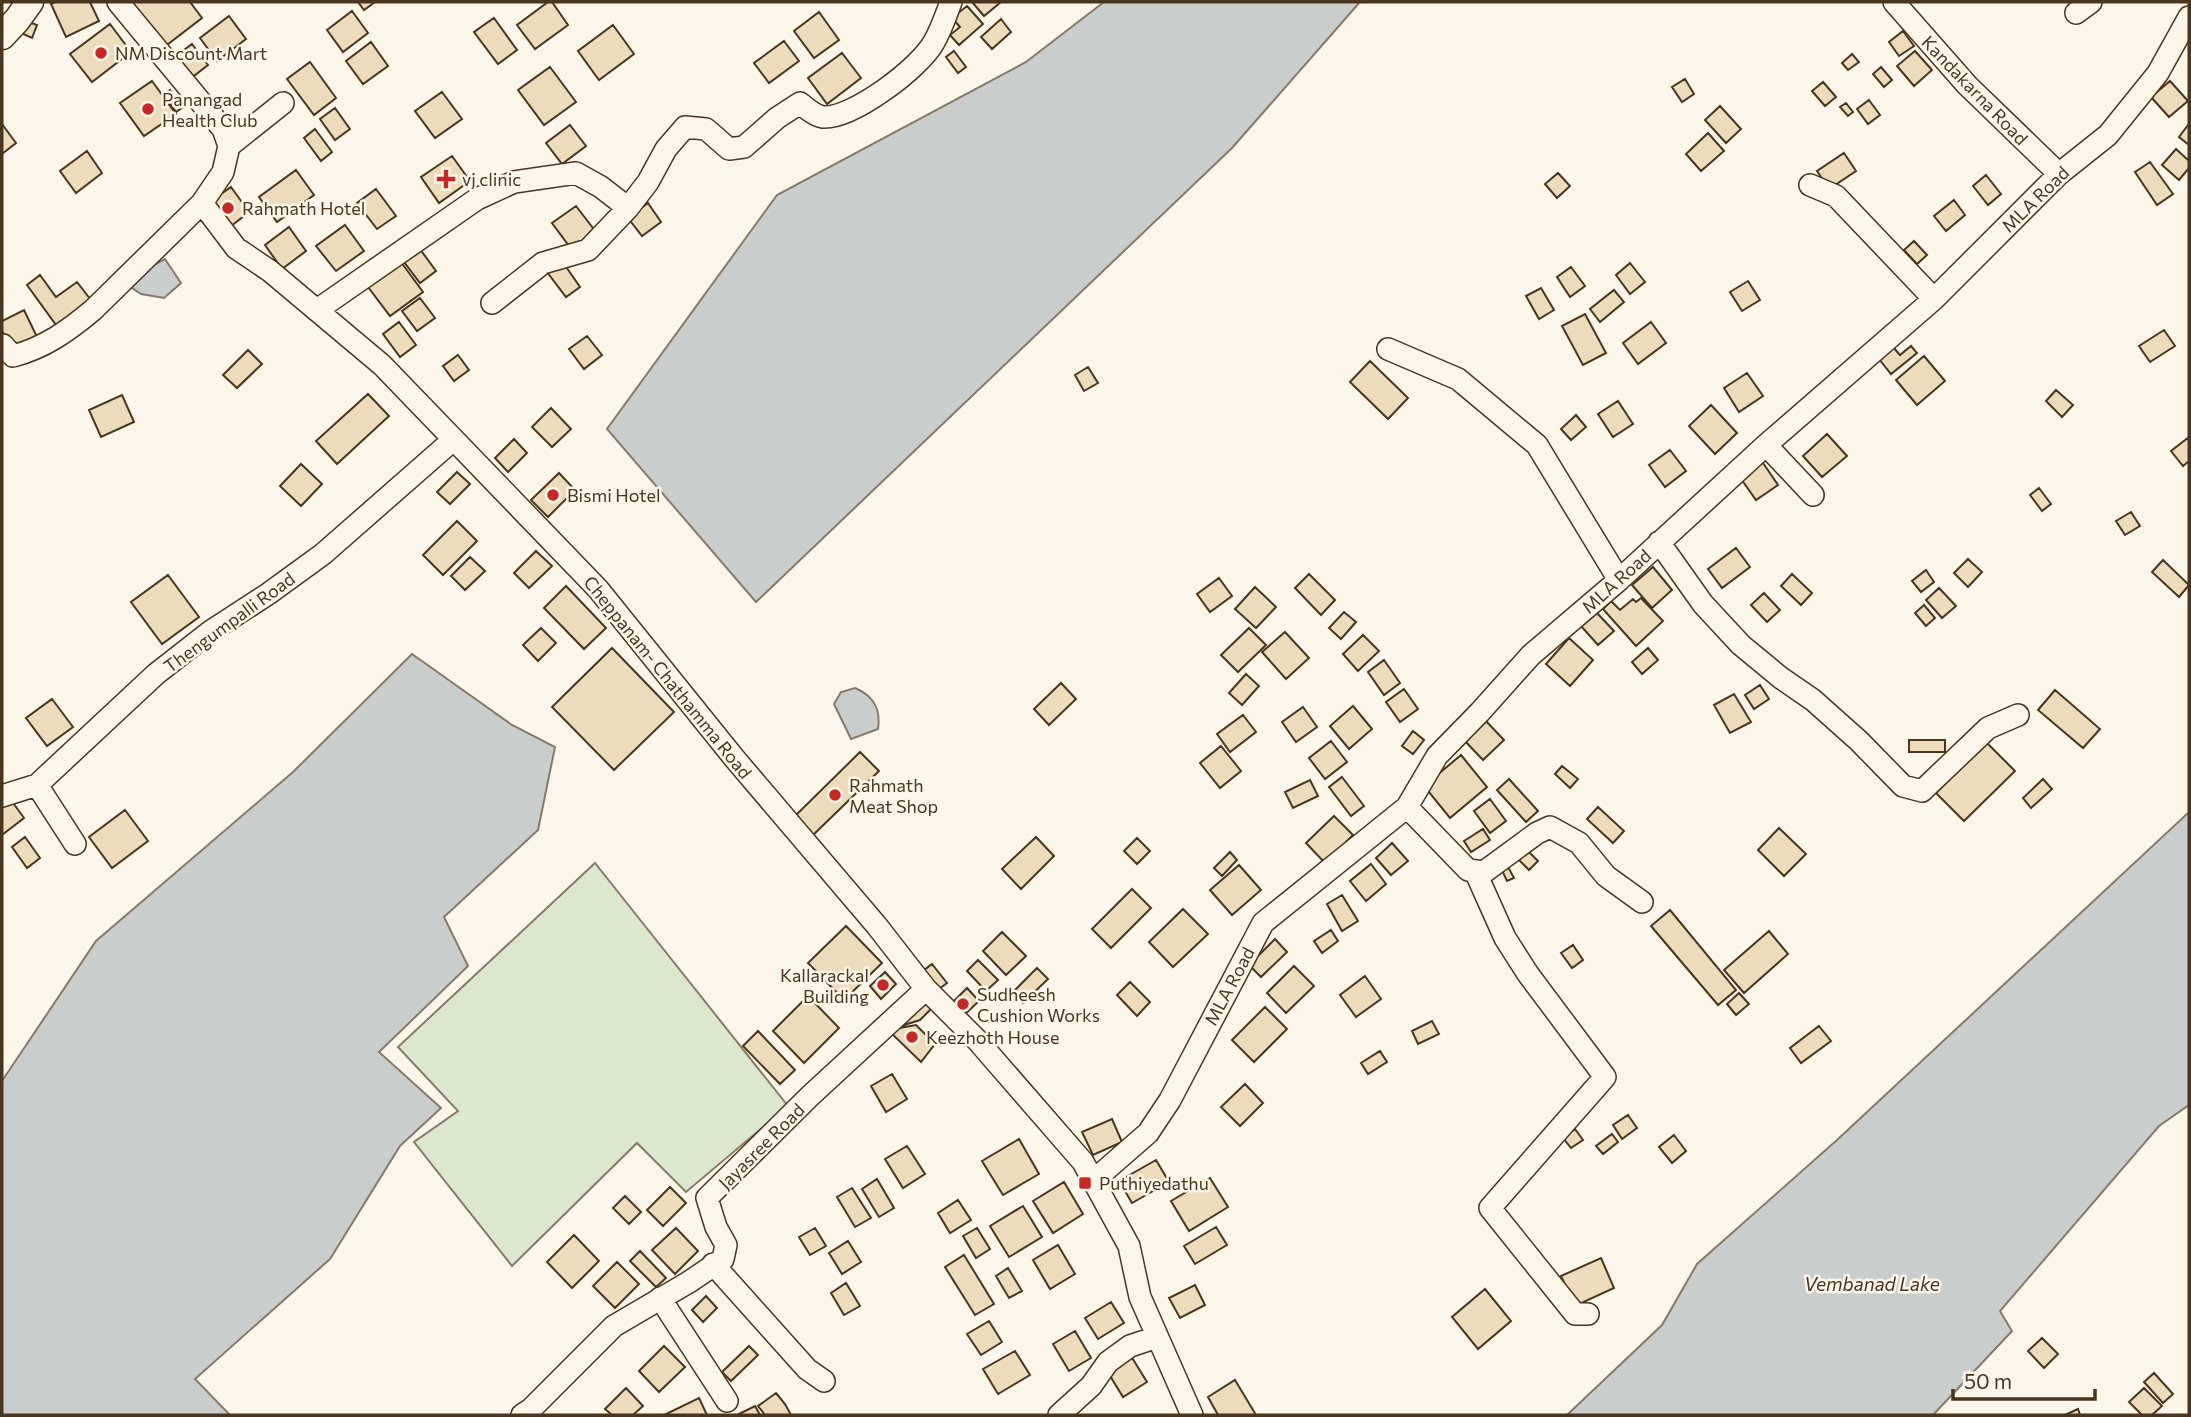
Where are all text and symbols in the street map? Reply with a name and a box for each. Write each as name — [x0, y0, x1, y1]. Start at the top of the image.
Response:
street label: Kandakarna Road — [1917, 31, 2033, 149]
place label: NM Discount Mart — [115, 42, 267, 64]
marker: NM Discount Mart — [93, 45, 109, 61]
place label: Panangad Health Club — [162, 88, 258, 131]
marker: Panangad Health Club — [140, 101, 156, 117]
street label: MLA Road — [1997, 161, 2073, 237]
place label: vj clinic — [462, 168, 521, 190]
marker: vj clinic — [436, 169, 456, 189]
place label: Rahmath Hotel — [242, 197, 365, 219]
marker: Rahmath Hotel — [220, 200, 236, 216]
place label: Bismi Hotel — [567, 484, 661, 506]
marker: Bismi Hotel — [545, 487, 561, 503]
street label: MLA Road — [1577, 544, 1655, 618]
street label: Thengumpalli Road — [159, 567, 299, 677]
street label: Cheppanam- Chathamma Road — [579, 571, 757, 783]
place label: Rahmath Meat Shop — [849, 774, 938, 817]
marker: Rahmath Meat Shop — [827, 787, 843, 803]
street label: MLA Road — [1199, 943, 1259, 1029]
place label: Kallarackal Building — [780, 964, 869, 1007]
marker: Kallarackal Building — [875, 977, 891, 993]
place label: Sudheesh Cushion Works — [977, 983, 1100, 1026]
marker: Sudheesh Cushion Works — [955, 996, 971, 1012]
place label: Keezhoth House — [926, 1026, 1059, 1048]
marker: Keezhoth House — [904, 1029, 920, 1045]
street label: Jayasree Road — [713, 1098, 809, 1194]
place label: Puthiyedathu — [1099, 1172, 1209, 1194]
marker: Puthiyedathu — [1077, 1175, 1093, 1191]
water label: Vembanad Lake — [1804, 1272, 1940, 1295]
scale bar — [1953, 1358, 2095, 1402]
text: 50 m — [1964, 1368, 2012, 1393]

